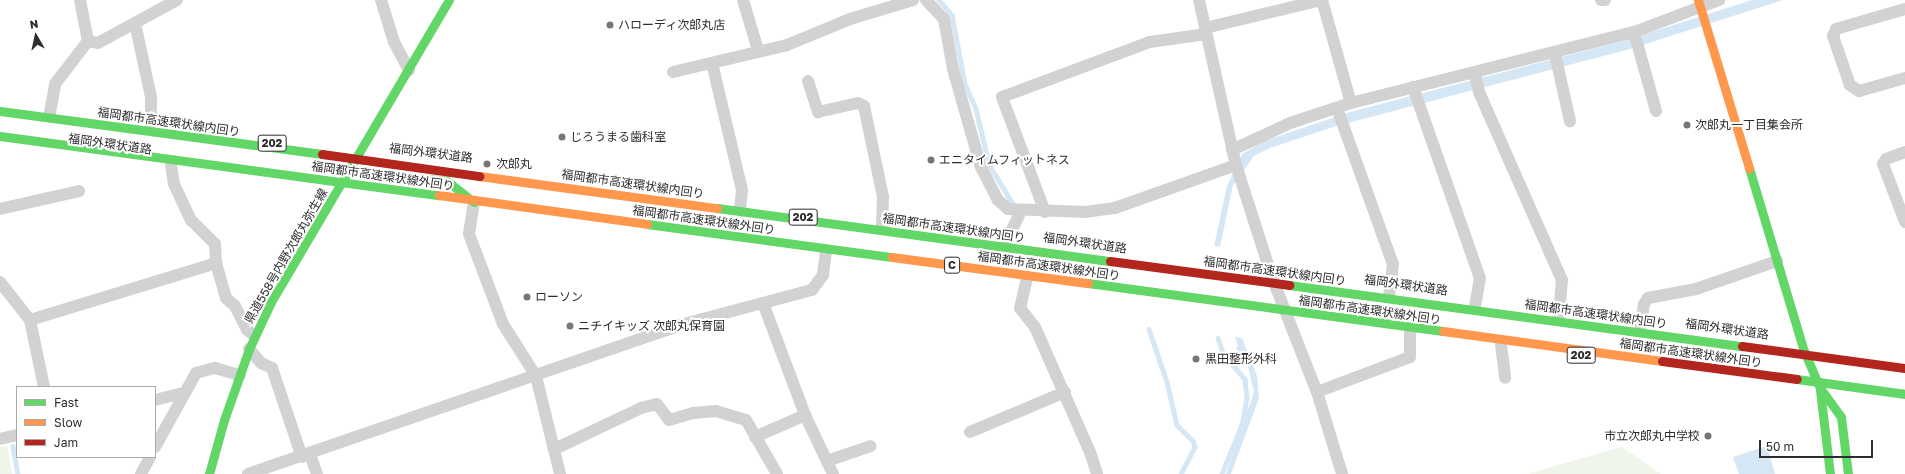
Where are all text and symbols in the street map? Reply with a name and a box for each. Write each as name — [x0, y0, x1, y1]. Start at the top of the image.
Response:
north arrow — [16, 16, 56, 56]
text: N — [29, 17, 39, 31]
place label: ハローディ次郎丸店 — [618, 18, 726, 32]
marker: ハローディ次郎丸店 — [605, 20, 615, 30]
street label: 福岡都市高速環状線内回り — [97, 105, 241, 139]
place label: 次郎丸一丁目集会所 — [1695, 118, 1803, 132]
marker: 次郎丸一丁目集会所 — [1682, 120, 1692, 130]
place label: じろうまる歯科室 — [570, 130, 666, 144]
street label: 福岡外環状道路 — [67, 131, 153, 157]
marker: じろうまる歯科室 — [557, 132, 567, 142]
road number: 202 — [257, 134, 287, 152]
street label: 福岡外環状道路 — [388, 141, 474, 165]
place label: エニタイムフィットネス — [939, 153, 1071, 167]
marker: エニタイムフィットネス — [926, 155, 936, 165]
place label: 次郎丸 — [496, 157, 532, 171]
marker: 次郎丸 — [481, 158, 493, 170]
street label: 福岡都市高速環状線外回り — [311, 159, 455, 193]
street label: 福岡都市高速環状線内回り — [561, 167, 705, 201]
street label: 県道558号内野次郎丸弥生線 — [241, 186, 331, 326]
street label: 福岡都市高速環状線外回り — [632, 203, 776, 237]
road number: 202 — [788, 208, 818, 226]
street label: 福岡都市高速環状線内回り — [882, 211, 1026, 245]
street label: 福岡外環状道路 — [1042, 230, 1128, 256]
street label: 福岡都市高速環状線外回り — [977, 249, 1121, 283]
street label: 福岡都市高速環状線内回り — [1203, 254, 1347, 288]
road number: C — [944, 256, 960, 274]
street label: 福岡外環状道路 — [1363, 272, 1449, 298]
place label: ローソン — [535, 290, 583, 304]
marker: ローソン — [522, 292, 532, 302]
street label: 福岡都市高速環状線外回り — [1298, 293, 1442, 327]
street label: 福岡都市高速環状線内回り — [1524, 297, 1668, 331]
street label: 福岡外環状道路 — [1684, 316, 1770, 342]
place label: ニチイキッズ 次郎丸保育園 — [578, 319, 725, 333]
marker: ニチイキッズ 次郎丸保育園 — [565, 321, 575, 331]
street label: 福岡都市高速環状線外回り — [1619, 336, 1763, 370]
road number: 202 — [1566, 346, 1596, 364]
place label: 黒田整形外科 — [1205, 352, 1277, 366]
marker: 黒田整形外科 — [1190, 353, 1202, 365]
legend — [16, 386, 156, 458]
text: Fast — [54, 395, 79, 410]
text: Slow — [54, 415, 82, 430]
place label: 市立次郎丸中学校 — [1604, 429, 1700, 443]
marker: 市立次郎丸中学校 — [1703, 431, 1713, 441]
scale bar — [1761, 432, 1875, 458]
text: Jam — [54, 435, 78, 450]
text: 50 m — [1766, 439, 1794, 454]

